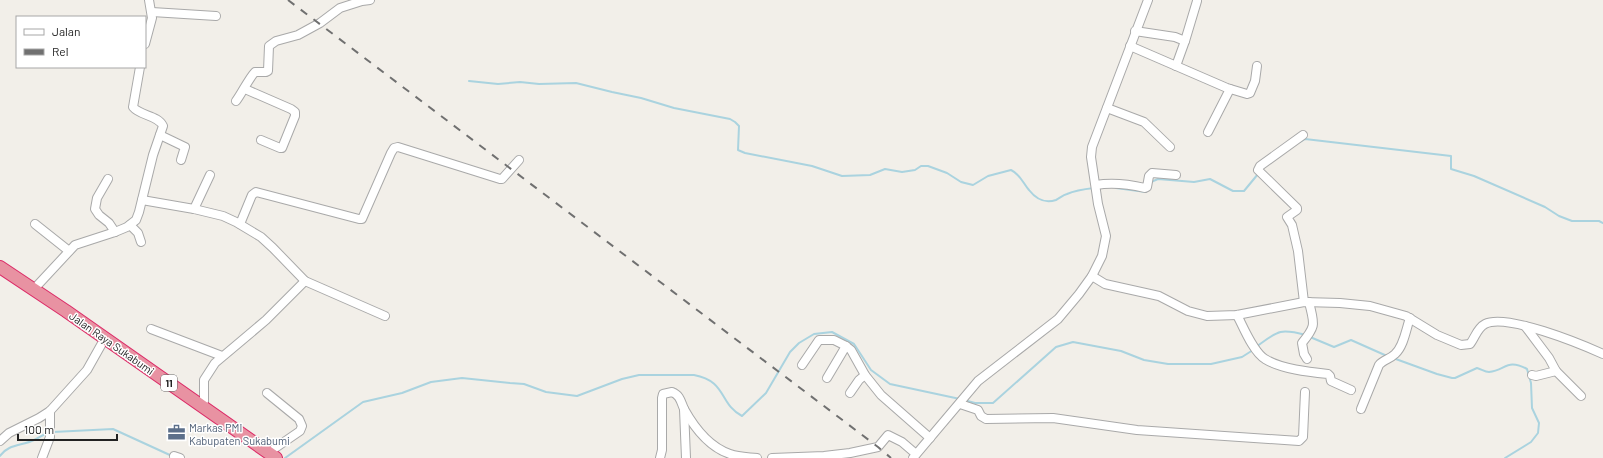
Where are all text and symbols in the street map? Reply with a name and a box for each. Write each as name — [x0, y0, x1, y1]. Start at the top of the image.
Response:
legend — [16, 16, 146, 68]
text: Jalan — [52, 24, 80, 38]
text: Rel — [52, 44, 68, 58]
street label: Jalan Raya Sukabumi — [67, 309, 157, 377]
road number: 11 — [161, 375, 177, 391]
scale bar — [18, 416, 117, 442]
place label: Markas PMI Kabupaten Sukabumi — [189, 421, 290, 447]
text: 100 m — [24, 422, 54, 436]
office icon: Markas PMI Kabupaten Sukabumi — [166, 423, 186, 443]

